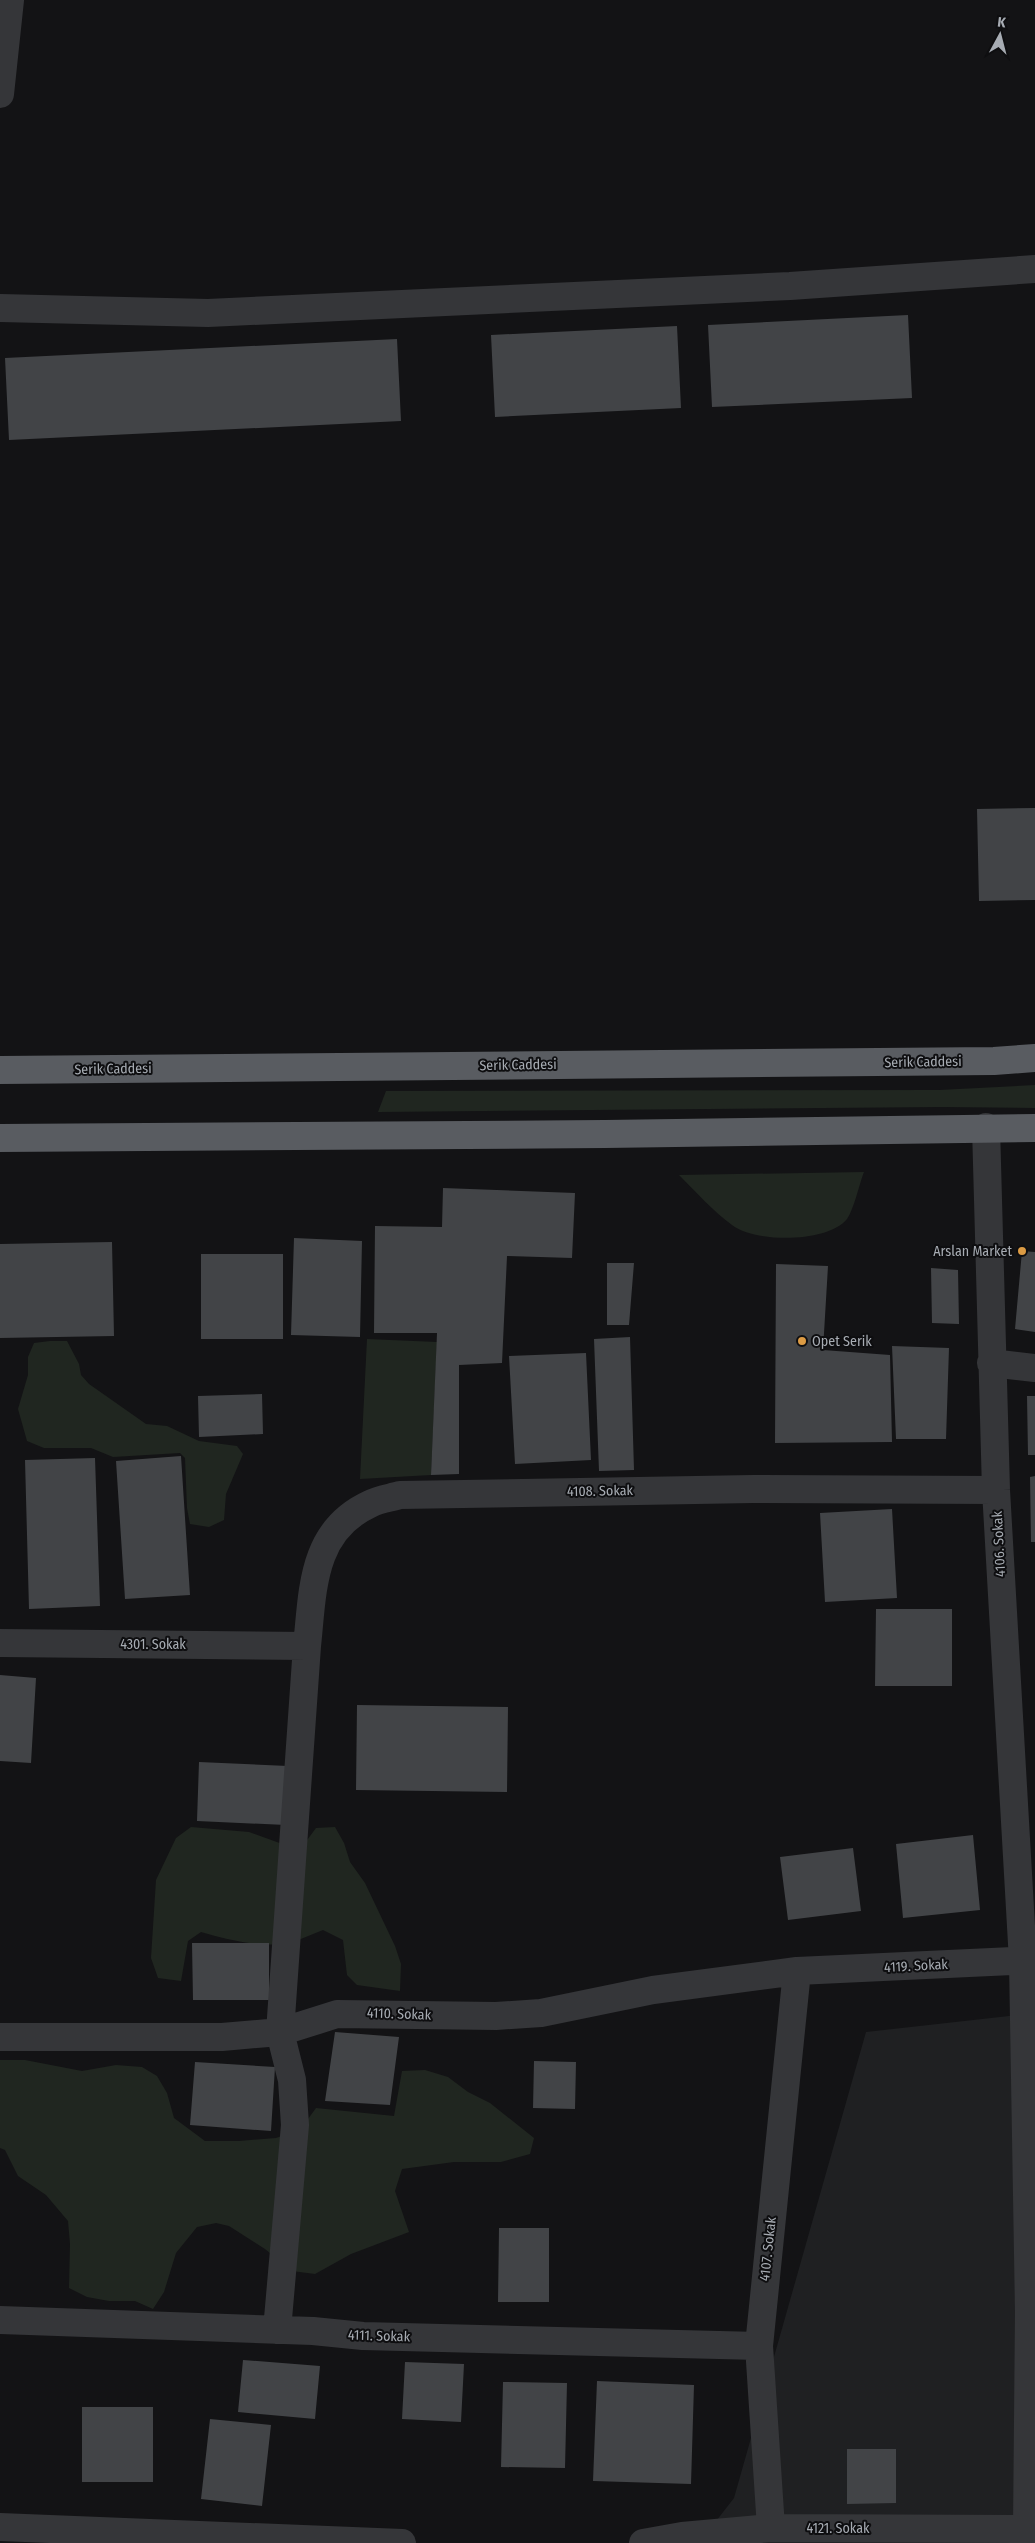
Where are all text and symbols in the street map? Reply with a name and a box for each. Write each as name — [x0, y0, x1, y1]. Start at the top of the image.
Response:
north arrow — [975, 10, 1025, 60]
text: K — [996, 14, 1007, 32]
street label: Serik Caddesi — [884, 1053, 962, 1071]
street label: Serik Caddesi — [479, 1056, 557, 1074]
street label: Serik Caddesi — [74, 1060, 152, 1078]
place label: Arslan Market — [933, 1243, 1012, 1260]
marker: Arslan Market — [1016, 1245, 1028, 1257]
place label: Opet Serik — [812, 1333, 872, 1350]
marker: Opet Serik — [796, 1335, 808, 1347]
street label: 4108. Sokak — [567, 1482, 634, 1500]
street label: 4106. Sokak — [989, 1510, 1009, 1577]
street label: 4301. Sokak — [120, 1636, 186, 1653]
street label: 4119. Sokak — [884, 1956, 949, 1976]
street label: 4110. Sokak — [367, 2004, 432, 2024]
street label: 4107. Sokak — [756, 2216, 780, 2282]
street label: 4111. Sokak — [348, 2326, 411, 2346]
street label: 4121. Sokak — [806, 2520, 870, 2537]

